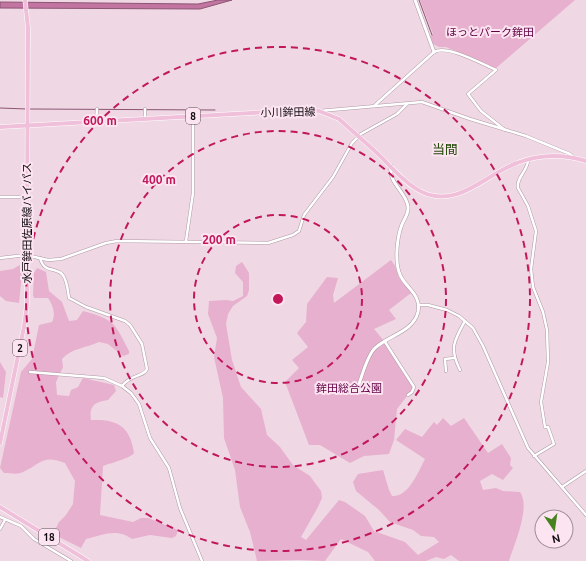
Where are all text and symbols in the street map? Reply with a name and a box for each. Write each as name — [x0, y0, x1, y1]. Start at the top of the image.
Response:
park label: ほっとパーク鉾田 — [446, 26, 534, 38]
street label: 小川鉾田線 — [260, 106, 316, 118]
road number: 8 — [186, 108, 200, 124]
text: 600 m — [83, 114, 117, 127]
district label: 当間 — [432, 142, 458, 156]
street label: 水戸鉾田佐原線バイパス — [21, 163, 33, 283]
text: 400 m — [142, 173, 176, 186]
text: 200 m — [202, 233, 236, 246]
centre of rings — [271, 292, 285, 306]
road number: 2 — [13, 340, 27, 356]
park label: 鉾田総合公園 — [316, 382, 382, 394]
north arrow — [534, 509, 574, 549]
road number: 18 — [39, 529, 59, 545]
text: N — [551, 532, 562, 546]

